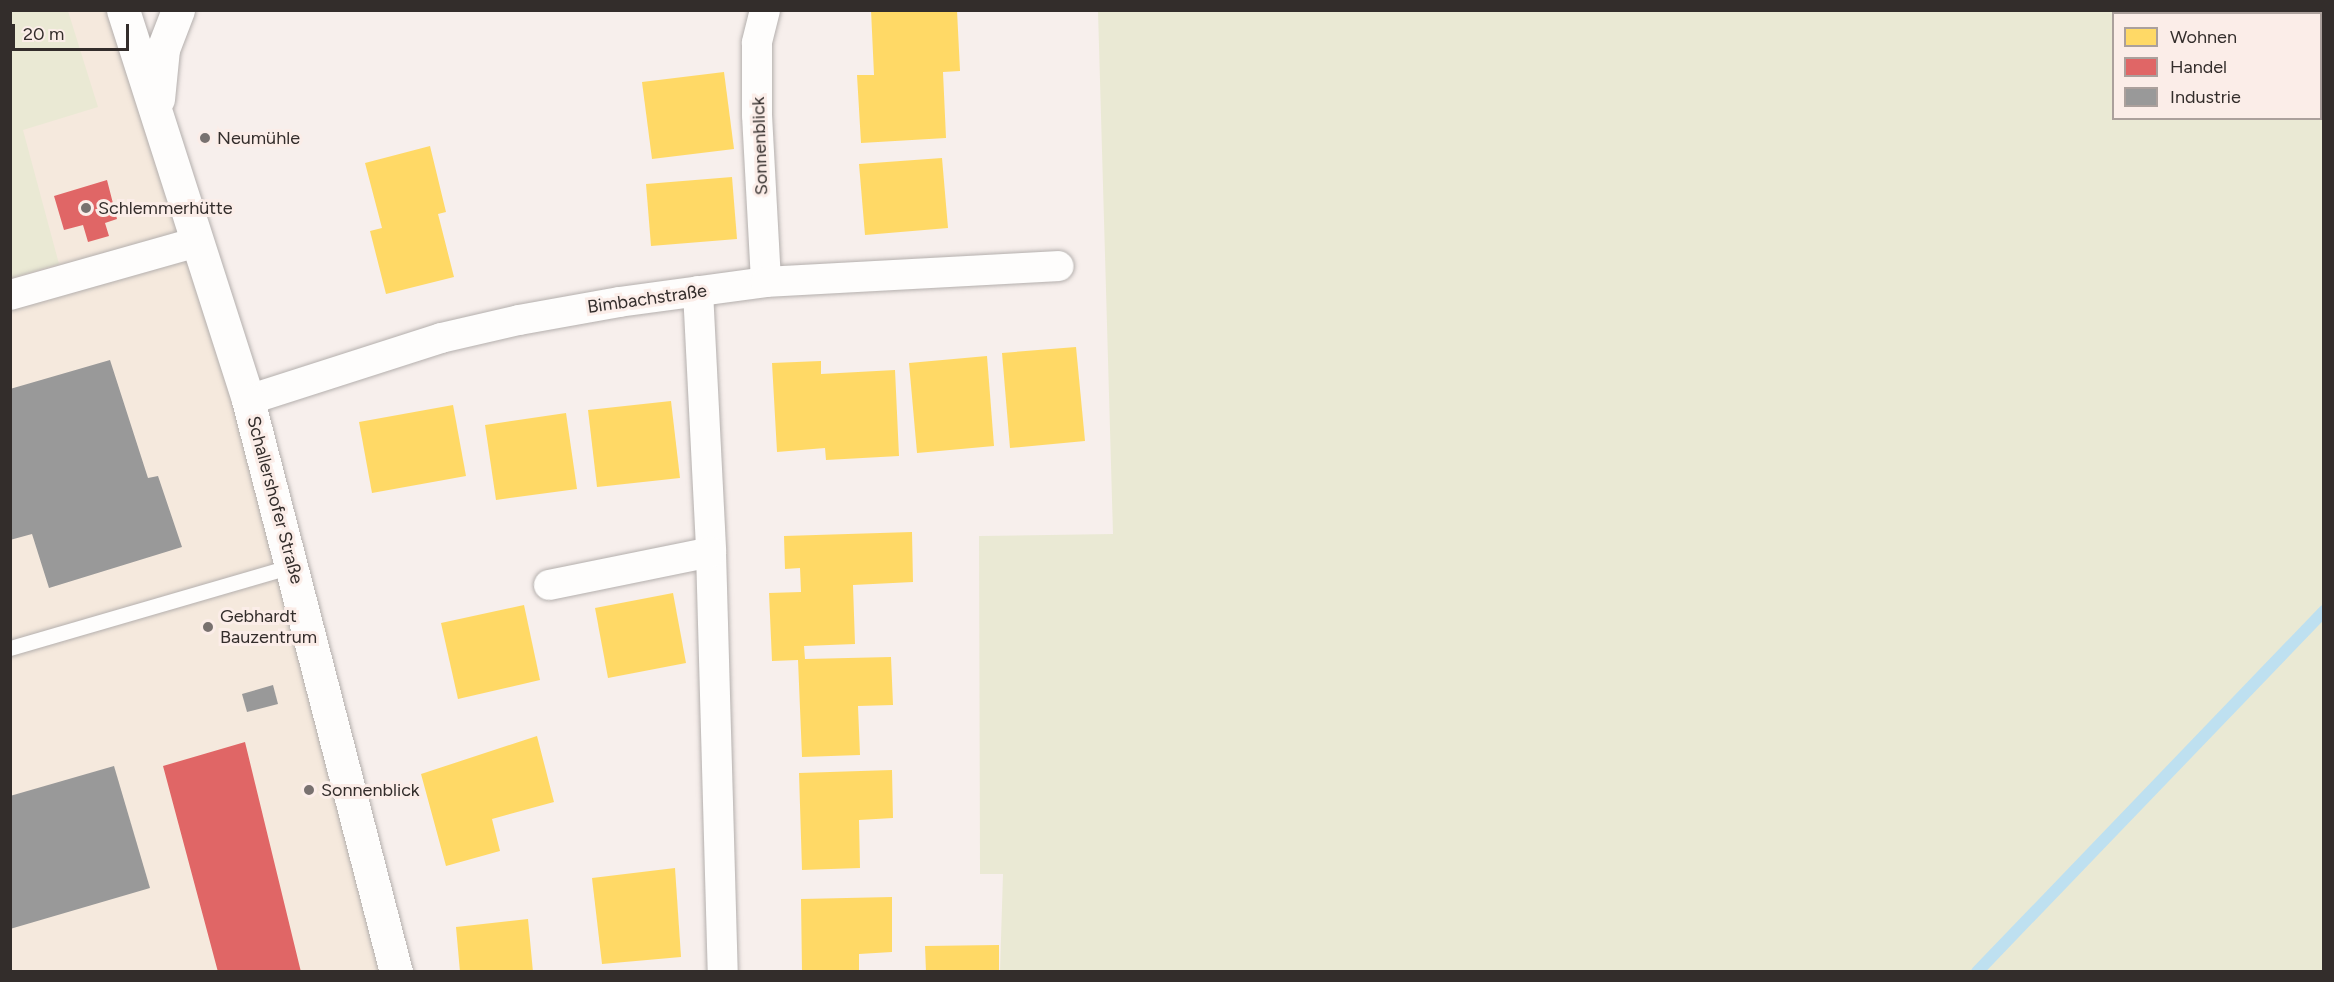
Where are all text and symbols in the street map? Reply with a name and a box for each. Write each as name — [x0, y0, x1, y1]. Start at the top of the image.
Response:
scale bar — [15, 12, 132, 50]
legend — [2112, 12, 2322, 120]
text: 20 m — [23, 23, 64, 45]
text: Wohnen — [2170, 26, 2237, 48]
text: Handel — [2170, 56, 2227, 78]
text: Industrie — [2170, 86, 2241, 108]
street label: Sonnenblick — [747, 96, 773, 196]
place label: Neumühle — [217, 127, 300, 149]
marker: Neumühle — [198, 131, 212, 145]
place label: Schlemmerhütte — [98, 197, 233, 219]
marker: Schlemmerhütte — [79, 201, 93, 215]
street label: Bimbachstraße — [586, 280, 708, 318]
street label: Schallershofer Straße — [242, 414, 308, 586]
place label: Gebhardt Bauzentrum — [220, 606, 317, 648]
marker: Gebhardt Bauzentrum — [201, 620, 215, 634]
place label: Sonnenblick — [321, 779, 420, 801]
marker: Sonnenblick — [302, 783, 316, 797]

